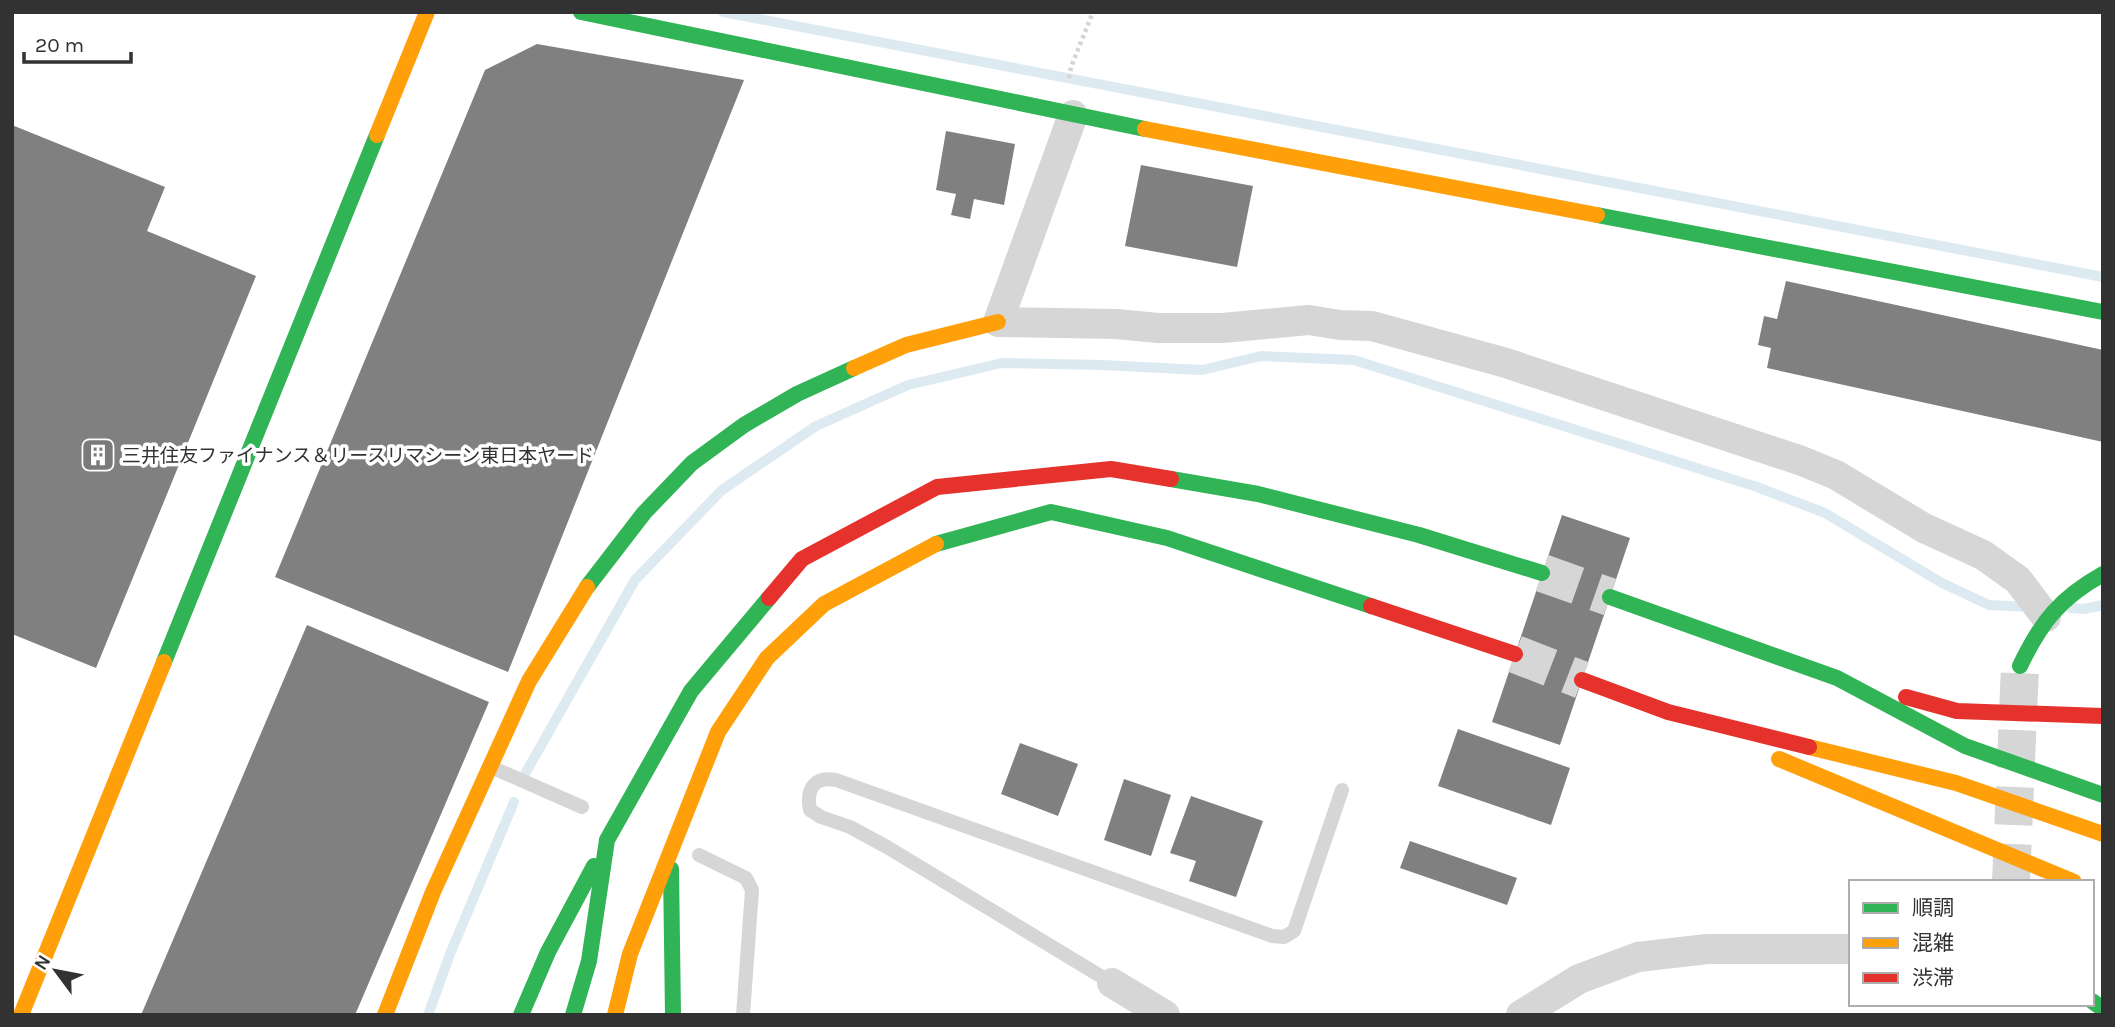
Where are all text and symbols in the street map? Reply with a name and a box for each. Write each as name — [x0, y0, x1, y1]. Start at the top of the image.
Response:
scale bar — [24, 21, 131, 65]
text: 20 m — [35, 33, 84, 57]
building icon: 三井住友ファイナンス＆リースリマシーン東日本ヤード — [79, 436, 117, 474]
place label: 三井住友ファイナンス＆リースリマシーン東日本ヤード — [122, 445, 594, 467]
legend — [1849, 880, 2094, 1006]
text: 順調 — [1912, 896, 1954, 920]
text: 混雑 — [1912, 931, 1954, 955]
north arrow — [21, 936, 91, 1006]
text: N — [29, 951, 55, 974]
text: 渋滞 — [1912, 966, 1954, 990]

